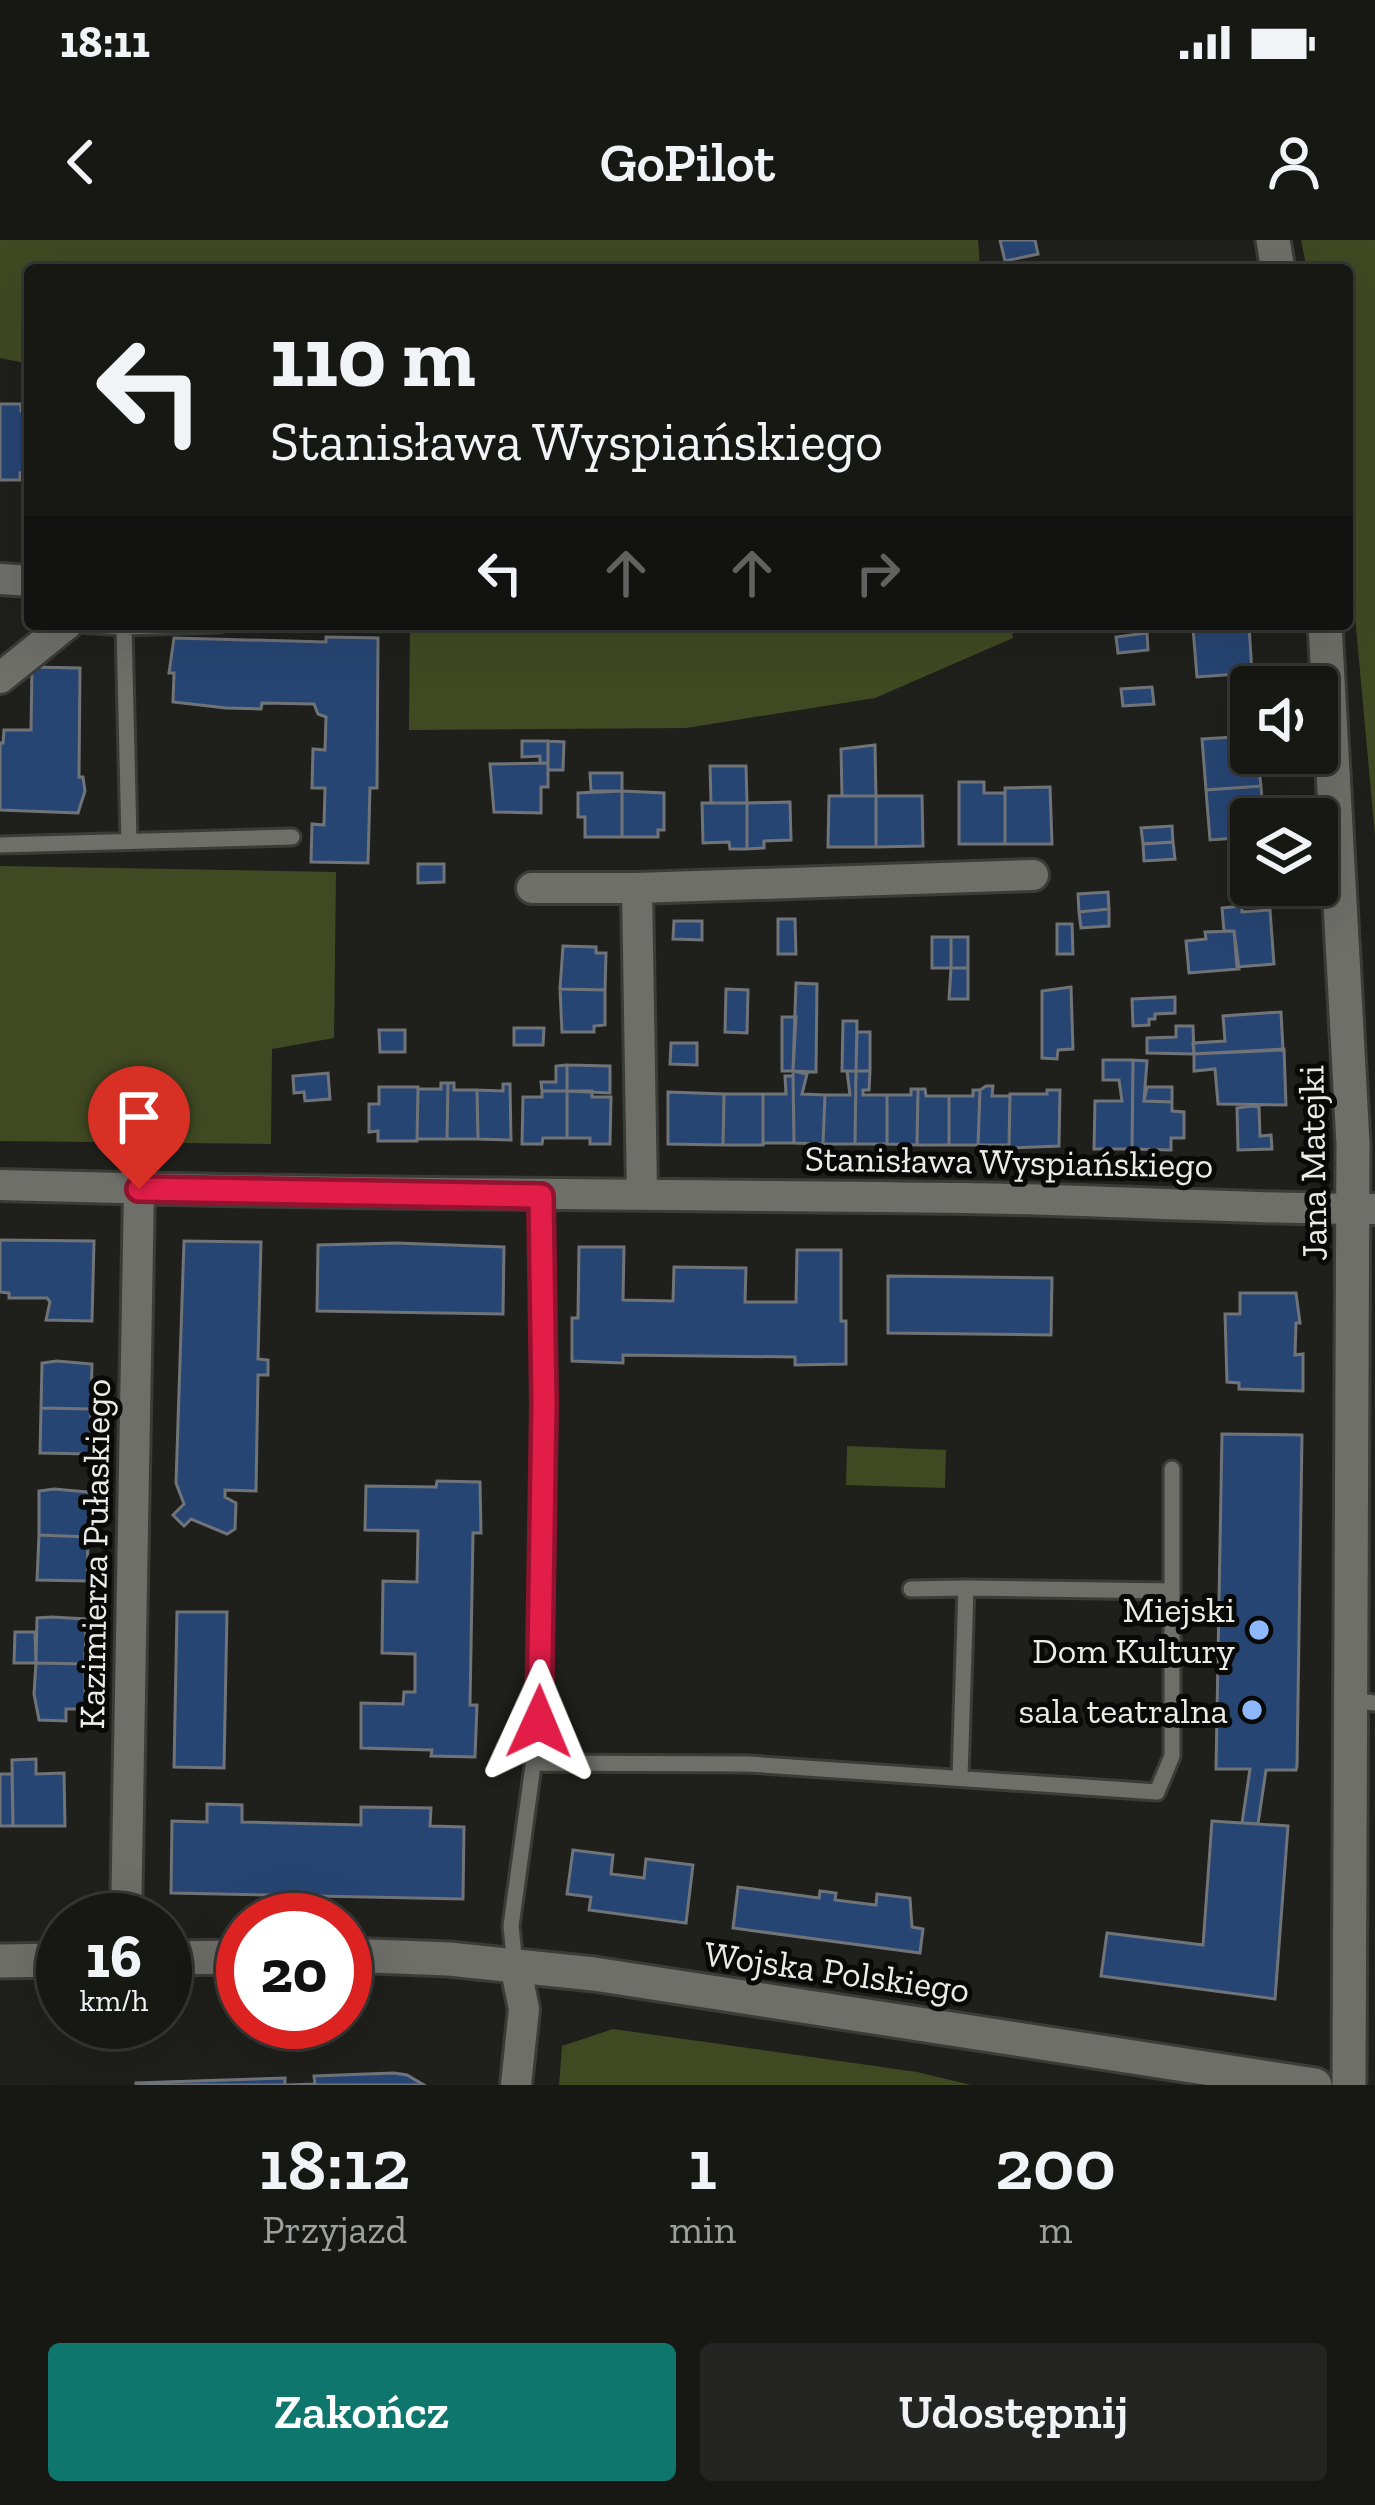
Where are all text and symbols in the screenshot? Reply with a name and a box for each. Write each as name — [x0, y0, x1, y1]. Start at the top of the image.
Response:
text: 18:11 — [60, 15, 150, 69]
icon: back — [48, 129, 114, 195]
icon: person — [1261, 129, 1327, 195]
text: GoPilot — [600, 130, 775, 195]
text: 110 m — [270, 307, 476, 408]
icon: left — [72, 312, 228, 468]
text: Stanisława Wyspiańskiego — [270, 409, 883, 474]
icon: left — [467, 540, 533, 606]
icon: ahead — [593, 540, 659, 606]
icon: ahead — [719, 540, 785, 606]
icon: right — [845, 540, 911, 606]
map controls — [1230, 666, 1338, 906]
button: sound — [1230, 666, 1338, 774]
button: layers — [1230, 798, 1338, 906]
street label: Jana Matejki — [1289, 1065, 1336, 1261]
pin — [88, 1066, 190, 1189]
icon: arrive — [106, 1084, 172, 1150]
street label: Stanisława Wyspiańskiego — [804, 1136, 1214, 1187]
street label: Kazimierza Pułaskiego — [70, 1378, 119, 1730]
place label: Miejski Dom Kultury — [1032, 1588, 1236, 1672]
marker: Miejski Dom Kultury — [1246, 1617, 1272, 1643]
position arrow — [476, 1659, 602, 1785]
place label: sala teatralna — [1019, 1689, 1228, 1732]
marker: sala teatralna — [1239, 1697, 1265, 1723]
speed limit sign: 20 — [216, 1893, 372, 2049]
text: 16 — [86, 1920, 142, 1992]
street label: Wojska Polskiego — [702, 1932, 972, 2011]
text: km/h — [80, 1983, 148, 2019]
text: 18:12 — [259, 2121, 410, 2207]
text: 1 — [688, 2121, 717, 2207]
text: 200 — [995, 2121, 1116, 2207]
text: Przyjazd — [262, 2206, 407, 2253]
text: min — [669, 2206, 736, 2253]
text: m — [1039, 2206, 1072, 2253]
button: Zakończ — [48, 2343, 676, 2481]
button: Udostępnij — [700, 2343, 1327, 2481]

